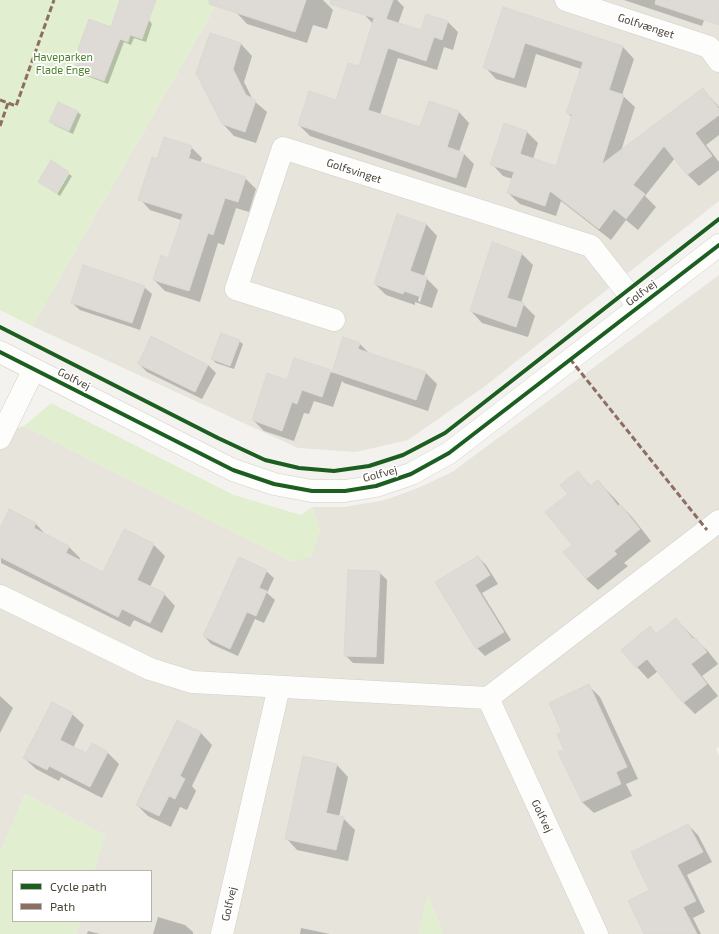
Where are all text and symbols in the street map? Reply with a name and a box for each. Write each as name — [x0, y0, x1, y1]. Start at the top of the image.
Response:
street label: Golfvænget — [616, 11, 676, 41]
park label: Haveparken Flade Enge — [33, 50, 93, 76]
street label: Golfsvinget — [325, 156, 383, 186]
street label: Golfvej — [623, 277, 659, 309]
street label: Golfvej — [55, 365, 93, 393]
street label: Golfvej — [361, 463, 399, 485]
street label: Golfvej — [529, 797, 555, 835]
legend — [12, 870, 152, 922]
text: Cycle path — [50, 879, 107, 893]
street label: Golfvej — [219, 885, 239, 923]
text: Path — [50, 899, 75, 913]

